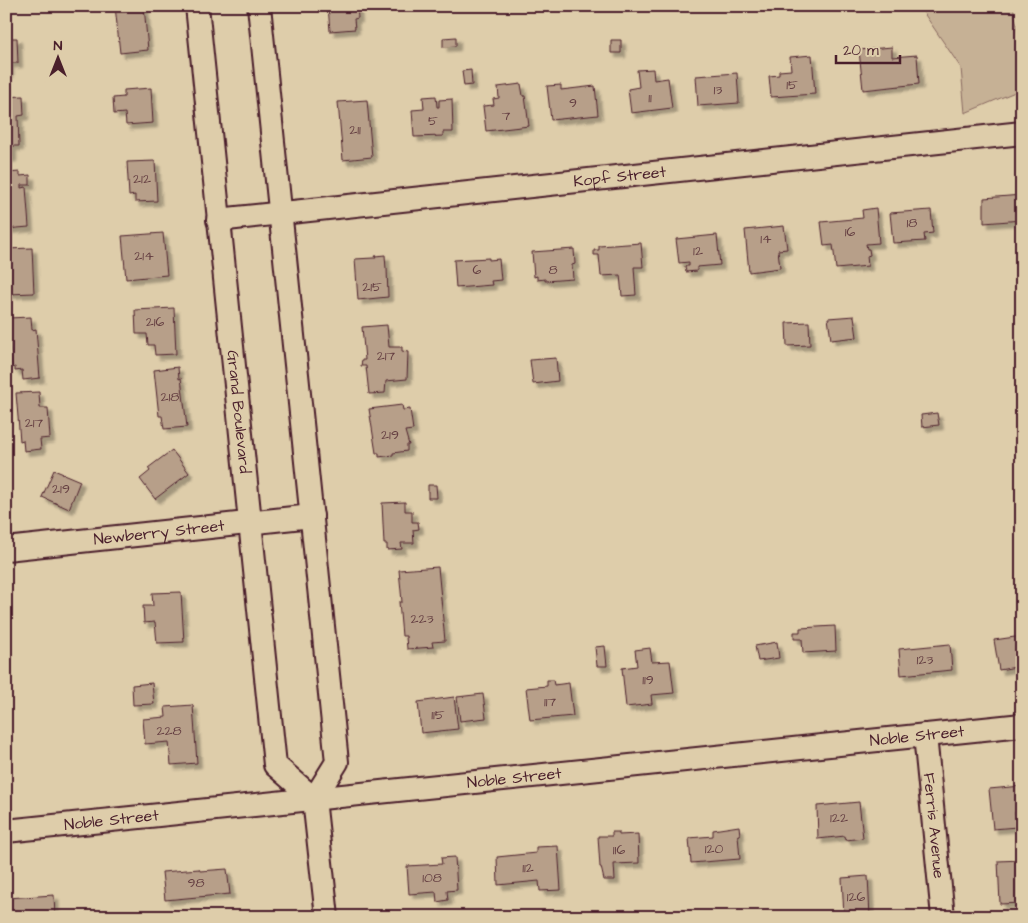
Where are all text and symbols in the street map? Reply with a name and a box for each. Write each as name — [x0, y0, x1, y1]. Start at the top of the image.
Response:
north arrow — [32, 32, 82, 82]
scale bar — [836, 32, 899, 64]
text: N — [54, 36, 63, 56]
text: 20 m — [843, 40, 879, 61]
house number: 15 — [786, 75, 798, 95]
house number: 13 — [714, 80, 722, 100]
house number: 11 — [648, 88, 652, 108]
house number: 9 — [569, 93, 577, 113]
house number: 7 — [502, 106, 511, 126]
house number: 5 — [428, 111, 438, 131]
house number: 211 — [349, 120, 361, 140]
street label: Kopf Street — [572, 161, 668, 192]
house number: 212 — [133, 169, 151, 189]
house number: 18 — [907, 213, 917, 233]
house number: 16 — [845, 222, 856, 242]
house number: 14 — [760, 229, 772, 249]
house number: 12 — [693, 241, 703, 261]
house number: 214 — [134, 246, 154, 266]
house number: 6 — [473, 260, 482, 280]
house number: 8 — [548, 260, 558, 280]
house number: 215 — [362, 277, 382, 297]
house number: 216 — [146, 312, 165, 332]
house number: 217 — [377, 346, 396, 366]
street label: Grand Boulevard — [221, 349, 256, 475]
house number: 218 — [161, 387, 179, 407]
house number: 217 — [25, 413, 44, 433]
house number: 219 — [381, 425, 399, 445]
house number: 219 — [52, 479, 70, 499]
street label: Newberry Street — [93, 514, 226, 550]
house number: 223 — [410, 609, 434, 629]
house number: 123 — [917, 650, 933, 670]
house number: 119 — [642, 670, 654, 690]
house number: 117 — [544, 692, 556, 712]
house number: 115 — [431, 705, 445, 725]
street label: Noble Street — [869, 720, 966, 752]
house number: 228 — [156, 721, 182, 741]
street label: Noble Street — [466, 762, 563, 794]
street label: Ferris Avenue — [918, 772, 950, 880]
street label: Noble Street — [63, 804, 160, 836]
house number: 122 — [830, 808, 848, 828]
house number: 120 — [705, 839, 723, 859]
house number: 116 — [613, 840, 625, 860]
house number: 112 — [522, 858, 534, 878]
house number: 108 — [422, 868, 442, 888]
house number: 98 — [187, 873, 205, 893]
house number: 126 — [847, 887, 866, 907]

